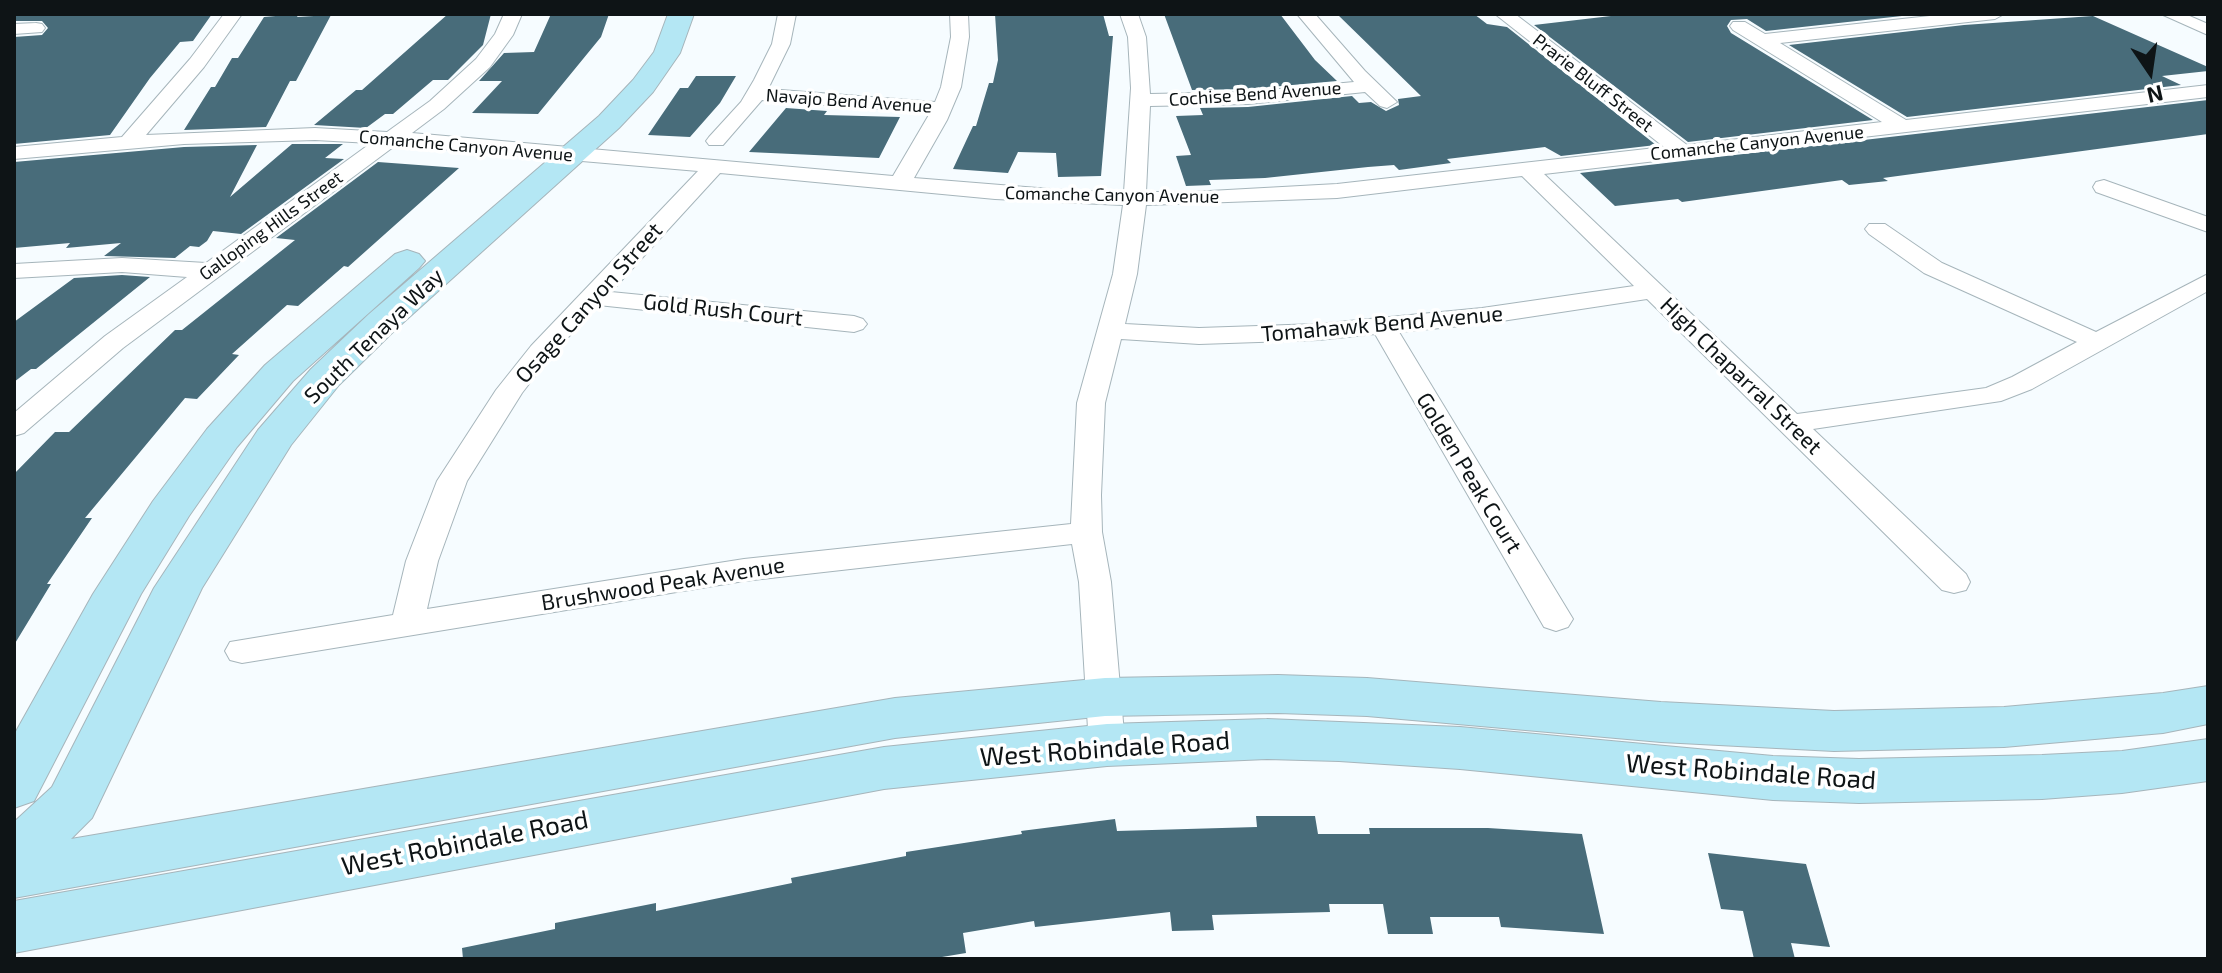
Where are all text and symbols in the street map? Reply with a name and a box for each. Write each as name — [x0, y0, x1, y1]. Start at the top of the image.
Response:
street label: Prarie Bluff Street — [1529, 29, 1657, 137]
north arrow — [2110, 32, 2190, 112]
street label: Cochise Bend Avenue — [1168, 77, 1342, 111]
text: N — [2145, 81, 2166, 110]
street label: Navajo Bend Avenue — [765, 84, 933, 118]
street label: Comanche Canyon Avenue — [1649, 121, 1865, 165]
street label: Comanche Canyon Avenue — [358, 126, 574, 166]
street label: Galloping Hills Street — [195, 167, 347, 285]
street label: Comanche Canyon Avenue — [1005, 182, 1219, 208]
street label: Osage Canyon Street — [510, 217, 668, 389]
street label: South Tenaya Way — [299, 263, 449, 409]
street label: Gold Rush Court — [642, 289, 804, 331]
street label: High Chaparral Street — [1655, 292, 1827, 460]
street label: Tomahawk Bend Avenue — [1260, 300, 1504, 348]
street label: Golden Peak Court — [1411, 388, 1527, 558]
street label: Brushwood Peak Avenue — [539, 552, 787, 616]
street label: West Robindale Road — [979, 725, 1231, 773]
street label: West Robindale Road — [1625, 748, 1877, 796]
street label: West Robindale Road — [339, 804, 591, 882]

